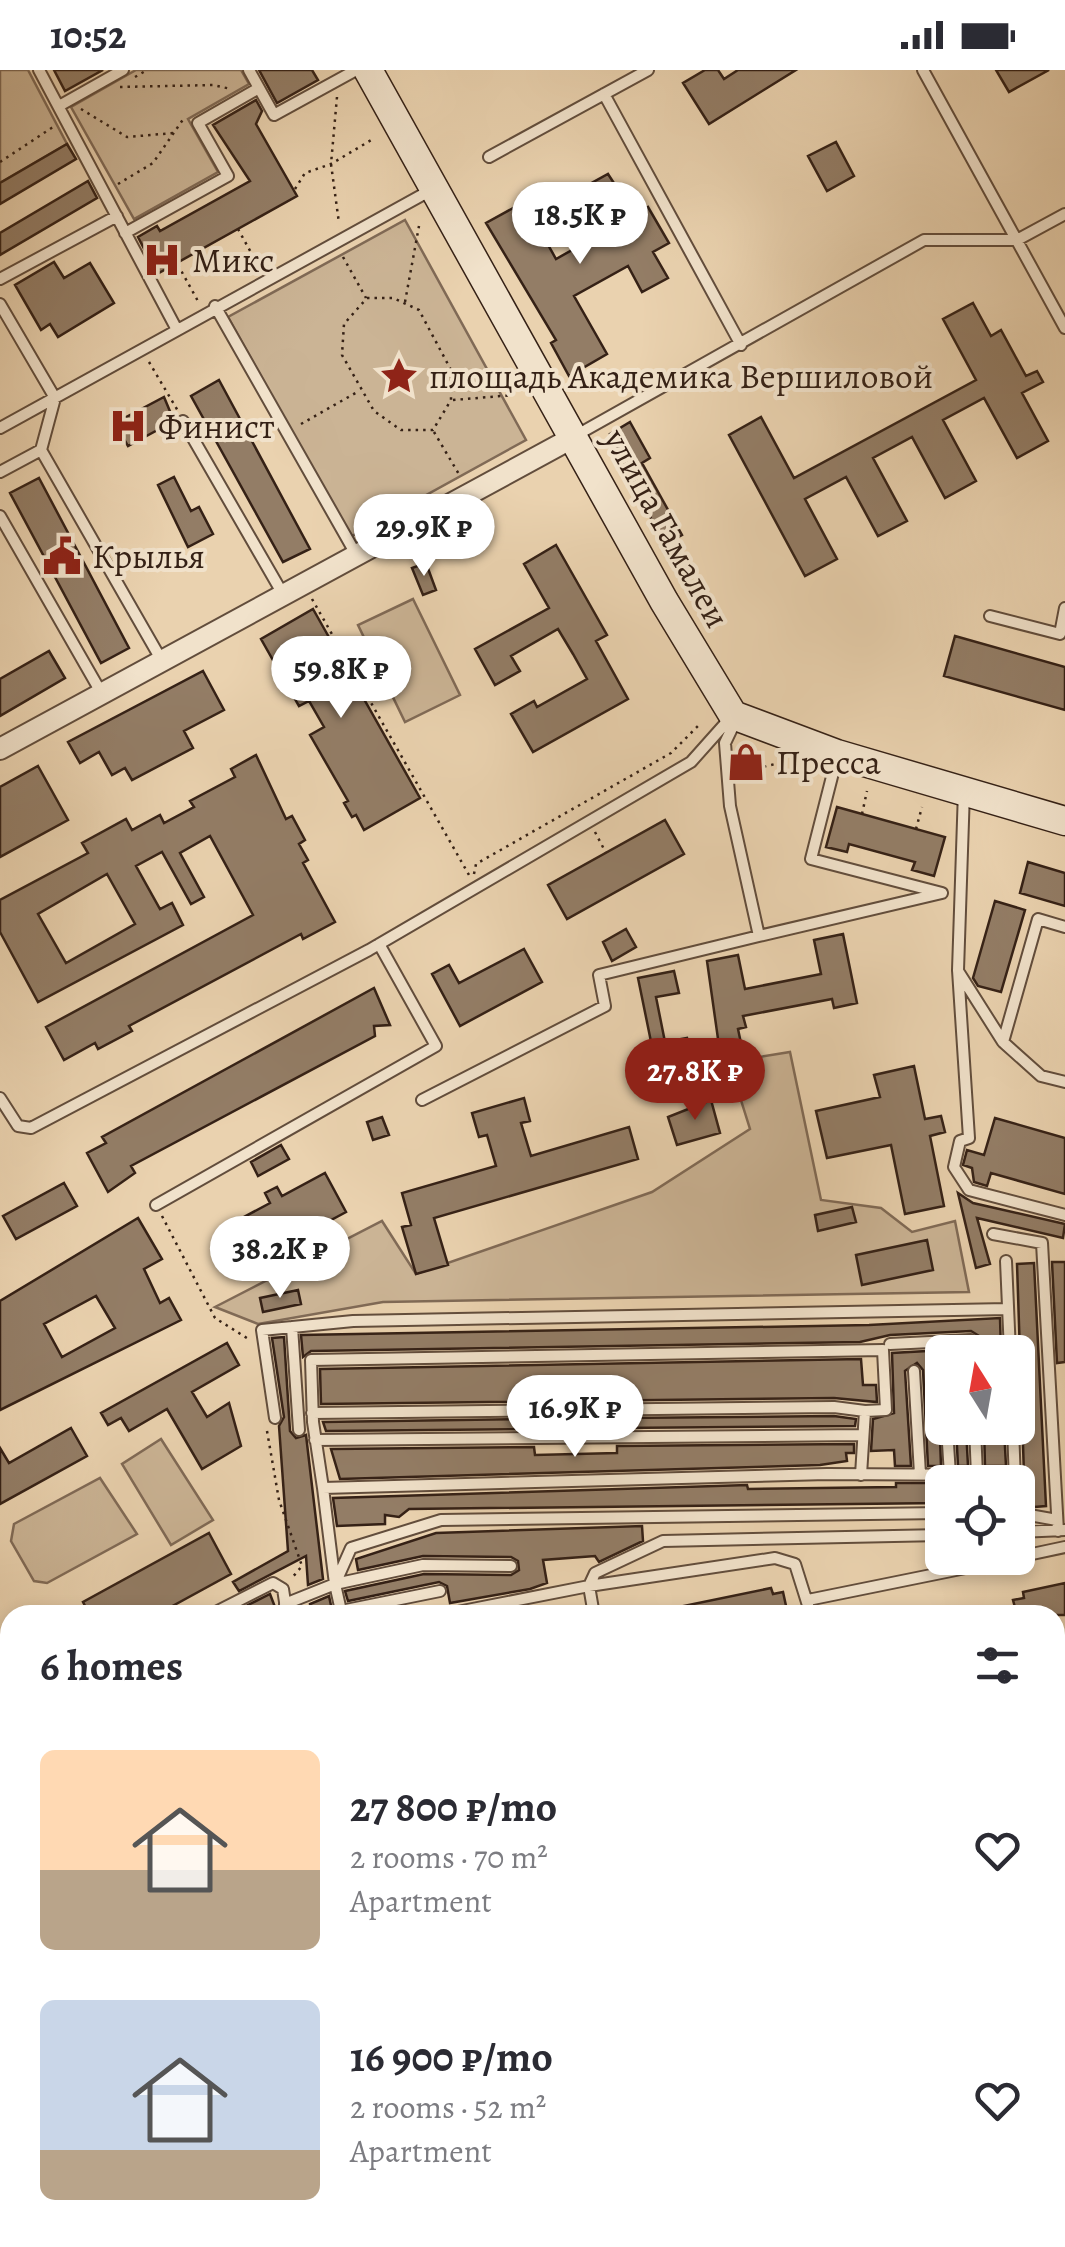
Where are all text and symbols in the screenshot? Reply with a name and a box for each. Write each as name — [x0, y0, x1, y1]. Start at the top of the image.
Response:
text: 10:52 — [50, 9, 126, 61]
pin: 18.5K ₽ — [488, 182, 672, 267]
text: 18.5K ₽ — [534, 192, 626, 236]
place label: Микс — [192, 236, 274, 284]
hospital icon: Микс — [141, 239, 183, 281]
place label: площадь Академика Вершиловой — [429, 352, 933, 400]
place icon: площадь Академика Вершиловой — [378, 355, 420, 397]
place label: Финист — [158, 402, 275, 450]
hospital icon: Финист — [107, 405, 149, 447]
street label: улица Гамалеи — [592, 419, 742, 636]
pin: 29.9K ₽ — [332, 494, 516, 579]
text: 29.9K ₽ — [376, 504, 472, 548]
place label: Крылья — [92, 532, 205, 580]
public building icon: Крылья — [41, 535, 83, 577]
pin: 59.8K ₽ — [249, 636, 433, 721]
text: 59.8K ₽ — [293, 646, 389, 690]
place label: Пресса — [776, 738, 881, 786]
shop icon: Пресса — [725, 741, 767, 783]
pin: 27.8K ₽ — [603, 1038, 787, 1123]
text: 27.8K ₽ — [647, 1048, 743, 1092]
pin: 38.2K ₽ — [188, 1216, 372, 1301]
text: 38.2K ₽ — [232, 1226, 328, 1270]
north arrow — [925, 1335, 1035, 1445]
map controls — [925, 1335, 1035, 1575]
pin: 16.9K ₽ — [483, 1375, 667, 1460]
text: 16.9K ₽ — [529, 1385, 621, 1429]
button: locate — [925, 1465, 1035, 1575]
text: 6 homes — [40, 1637, 183, 1694]
icon: filters — [970, 1638, 1025, 1693]
text: 27 800 ₽/mo — [350, 1778, 557, 1835]
icon: home — [120, 1790, 240, 1910]
icon: heart — [970, 1823, 1025, 1878]
text: 2 rooms · 70 m² — [350, 1835, 548, 1879]
text: Apartment — [350, 1879, 492, 1923]
text: 16 900 ₽/mo — [350, 2028, 553, 2085]
icon: home — [120, 2040, 240, 2160]
icon: heart — [970, 2073, 1025, 2128]
text: 2 rooms · 52 m² — [350, 2085, 546, 2129]
text: Apartment — [350, 2129, 492, 2173]

